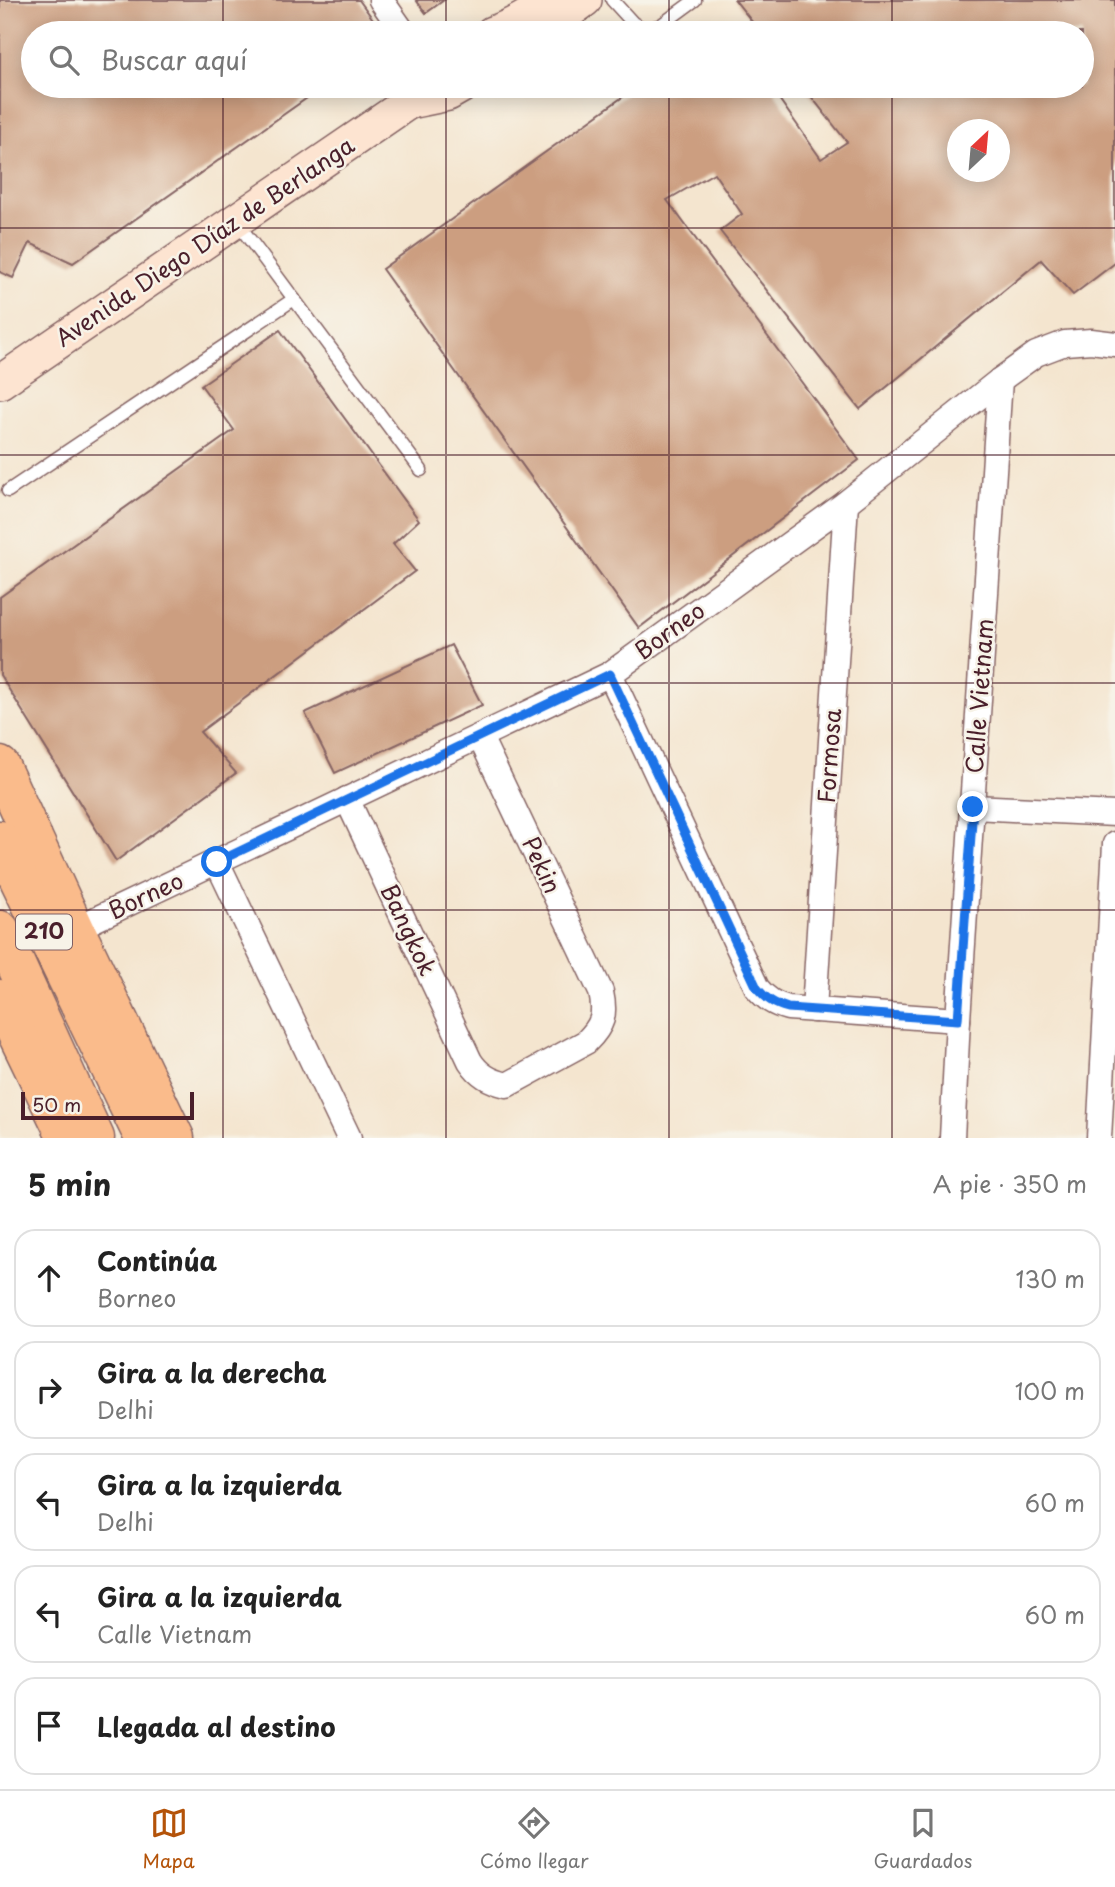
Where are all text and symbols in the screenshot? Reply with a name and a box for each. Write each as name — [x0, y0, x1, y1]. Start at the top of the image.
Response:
search box — [21, 21, 1094, 98]
text: Buscar aquí — [101, 40, 247, 79]
icon: search — [45, 41, 83, 79]
north arrow — [947, 119, 1010, 182]
street label: Avenida Diego Díaz de Berlanga — [48, 127, 361, 354]
street label: Borneo — [627, 592, 711, 667]
street label: Calle Vietnam — [956, 617, 1001, 774]
street label: Formosa — [808, 707, 849, 804]
route end — [957, 791, 988, 822]
street label: Pekin — [514, 830, 571, 899]
route start — [201, 846, 232, 877]
street label: Borneo — [102, 862, 189, 927]
street label: Bangkok — [373, 878, 446, 981]
road number: 210 — [16, 914, 72, 950]
scale bar — [21, 1089, 194, 1121]
text: 50 m — [32, 1090, 81, 1118]
text: 5 min — [28, 1161, 111, 1206]
text: A pie · 350 m — [933, 1166, 1087, 1201]
text: Continúa — [97, 1241, 217, 1280]
icon: ahead — [30, 1259, 68, 1297]
text: 130 m — [1015, 1261, 1085, 1296]
text: Borneo — [97, 1280, 176, 1315]
text: Gira a la derecha — [97, 1353, 327, 1392]
icon: right — [30, 1371, 68, 1409]
text: 100 m — [1015, 1373, 1085, 1408]
text: Delhi — [97, 1392, 154, 1427]
text: Gira a la izquierda — [97, 1465, 342, 1504]
icon: left — [30, 1483, 68, 1521]
text: 60 m — [1025, 1485, 1085, 1520]
text: Delhi — [97, 1504, 154, 1539]
text: Gira a la izquierda — [97, 1577, 342, 1616]
icon: left — [30, 1595, 68, 1633]
text: 60 m — [1025, 1597, 1085, 1632]
text: Calle Vietnam — [97, 1616, 252, 1651]
icon: arrive — [30, 1707, 68, 1745]
text: Llegada al destino — [97, 1707, 336, 1746]
tab: Mapa — [143, 1804, 195, 1874]
tab: Cómo llegar — [480, 1804, 589, 1874]
tab: Guardados — [874, 1804, 972, 1874]

